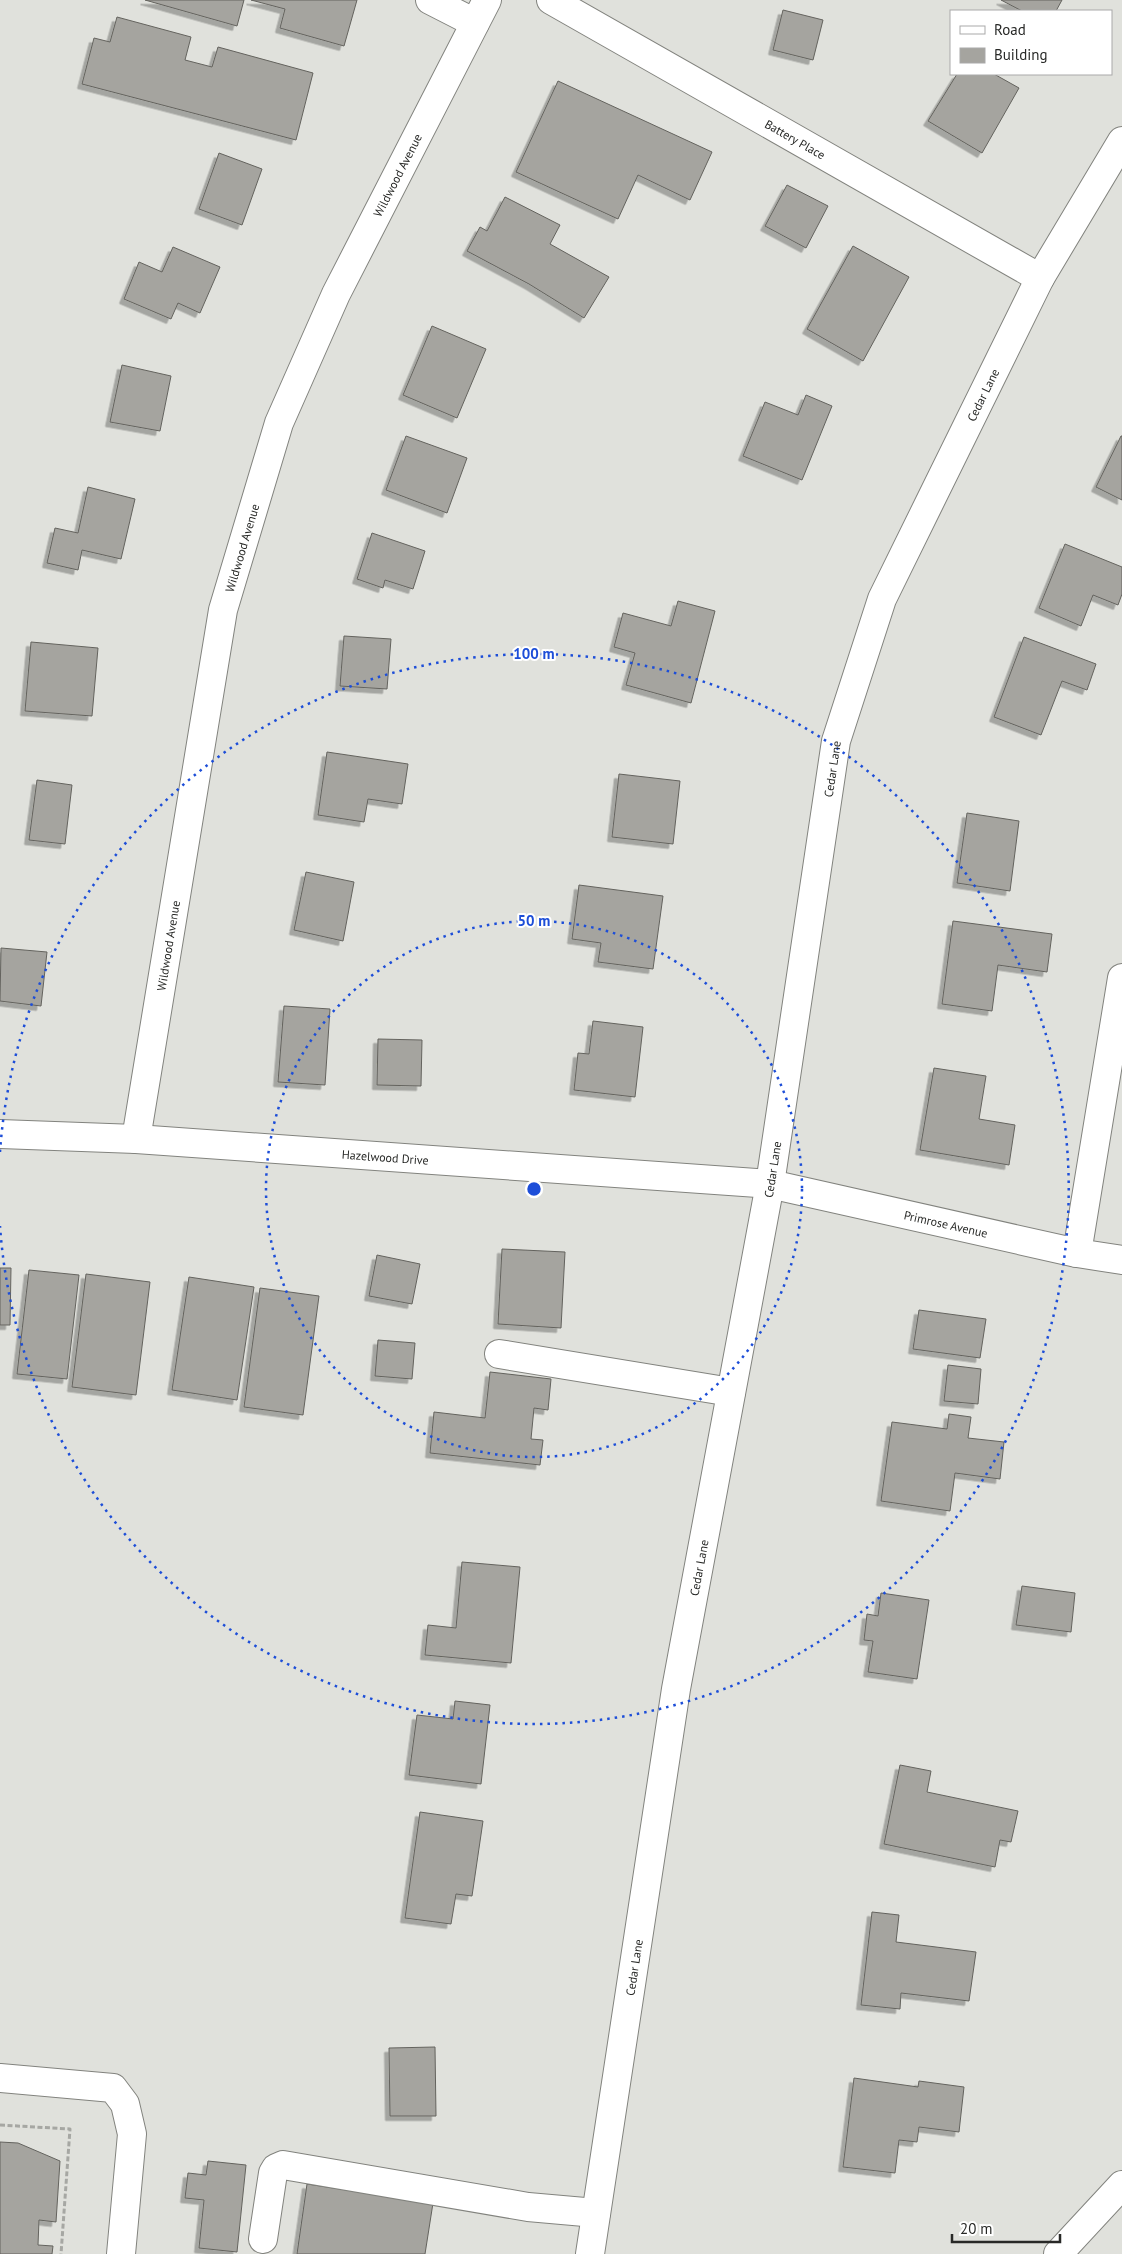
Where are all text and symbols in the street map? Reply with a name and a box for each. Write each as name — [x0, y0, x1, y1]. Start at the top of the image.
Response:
legend — [950, 10, 1112, 75]
text: Road — [994, 20, 1026, 39]
text: Building — [994, 45, 1048, 64]
street label: Battery Place — [762, 116, 828, 162]
street label: Wildwood Avenue — [369, 131, 425, 219]
street label: Cedar Lane — [963, 366, 1002, 424]
street label: Wildwood Avenue — [221, 502, 262, 594]
text: 100 m — [513, 644, 555, 663]
street label: Cedar Lane — [820, 740, 843, 798]
street label: Wildwood Avenue — [153, 899, 183, 992]
text: 50 m — [518, 911, 550, 930]
street label: Cedar Lane — [760, 1140, 784, 1199]
street label: Hazelwood Drive — [341, 1146, 429, 1167]
centre of rings — [525, 1180, 543, 1198]
street label: Primrose Avenue — [903, 1207, 989, 1240]
street label: Cedar Lane — [686, 1538, 711, 1597]
street label: Cedar Lane — [622, 1938, 645, 1997]
scale bar — [952, 2212, 1060, 2244]
text: 20 m — [960, 2219, 993, 2238]

